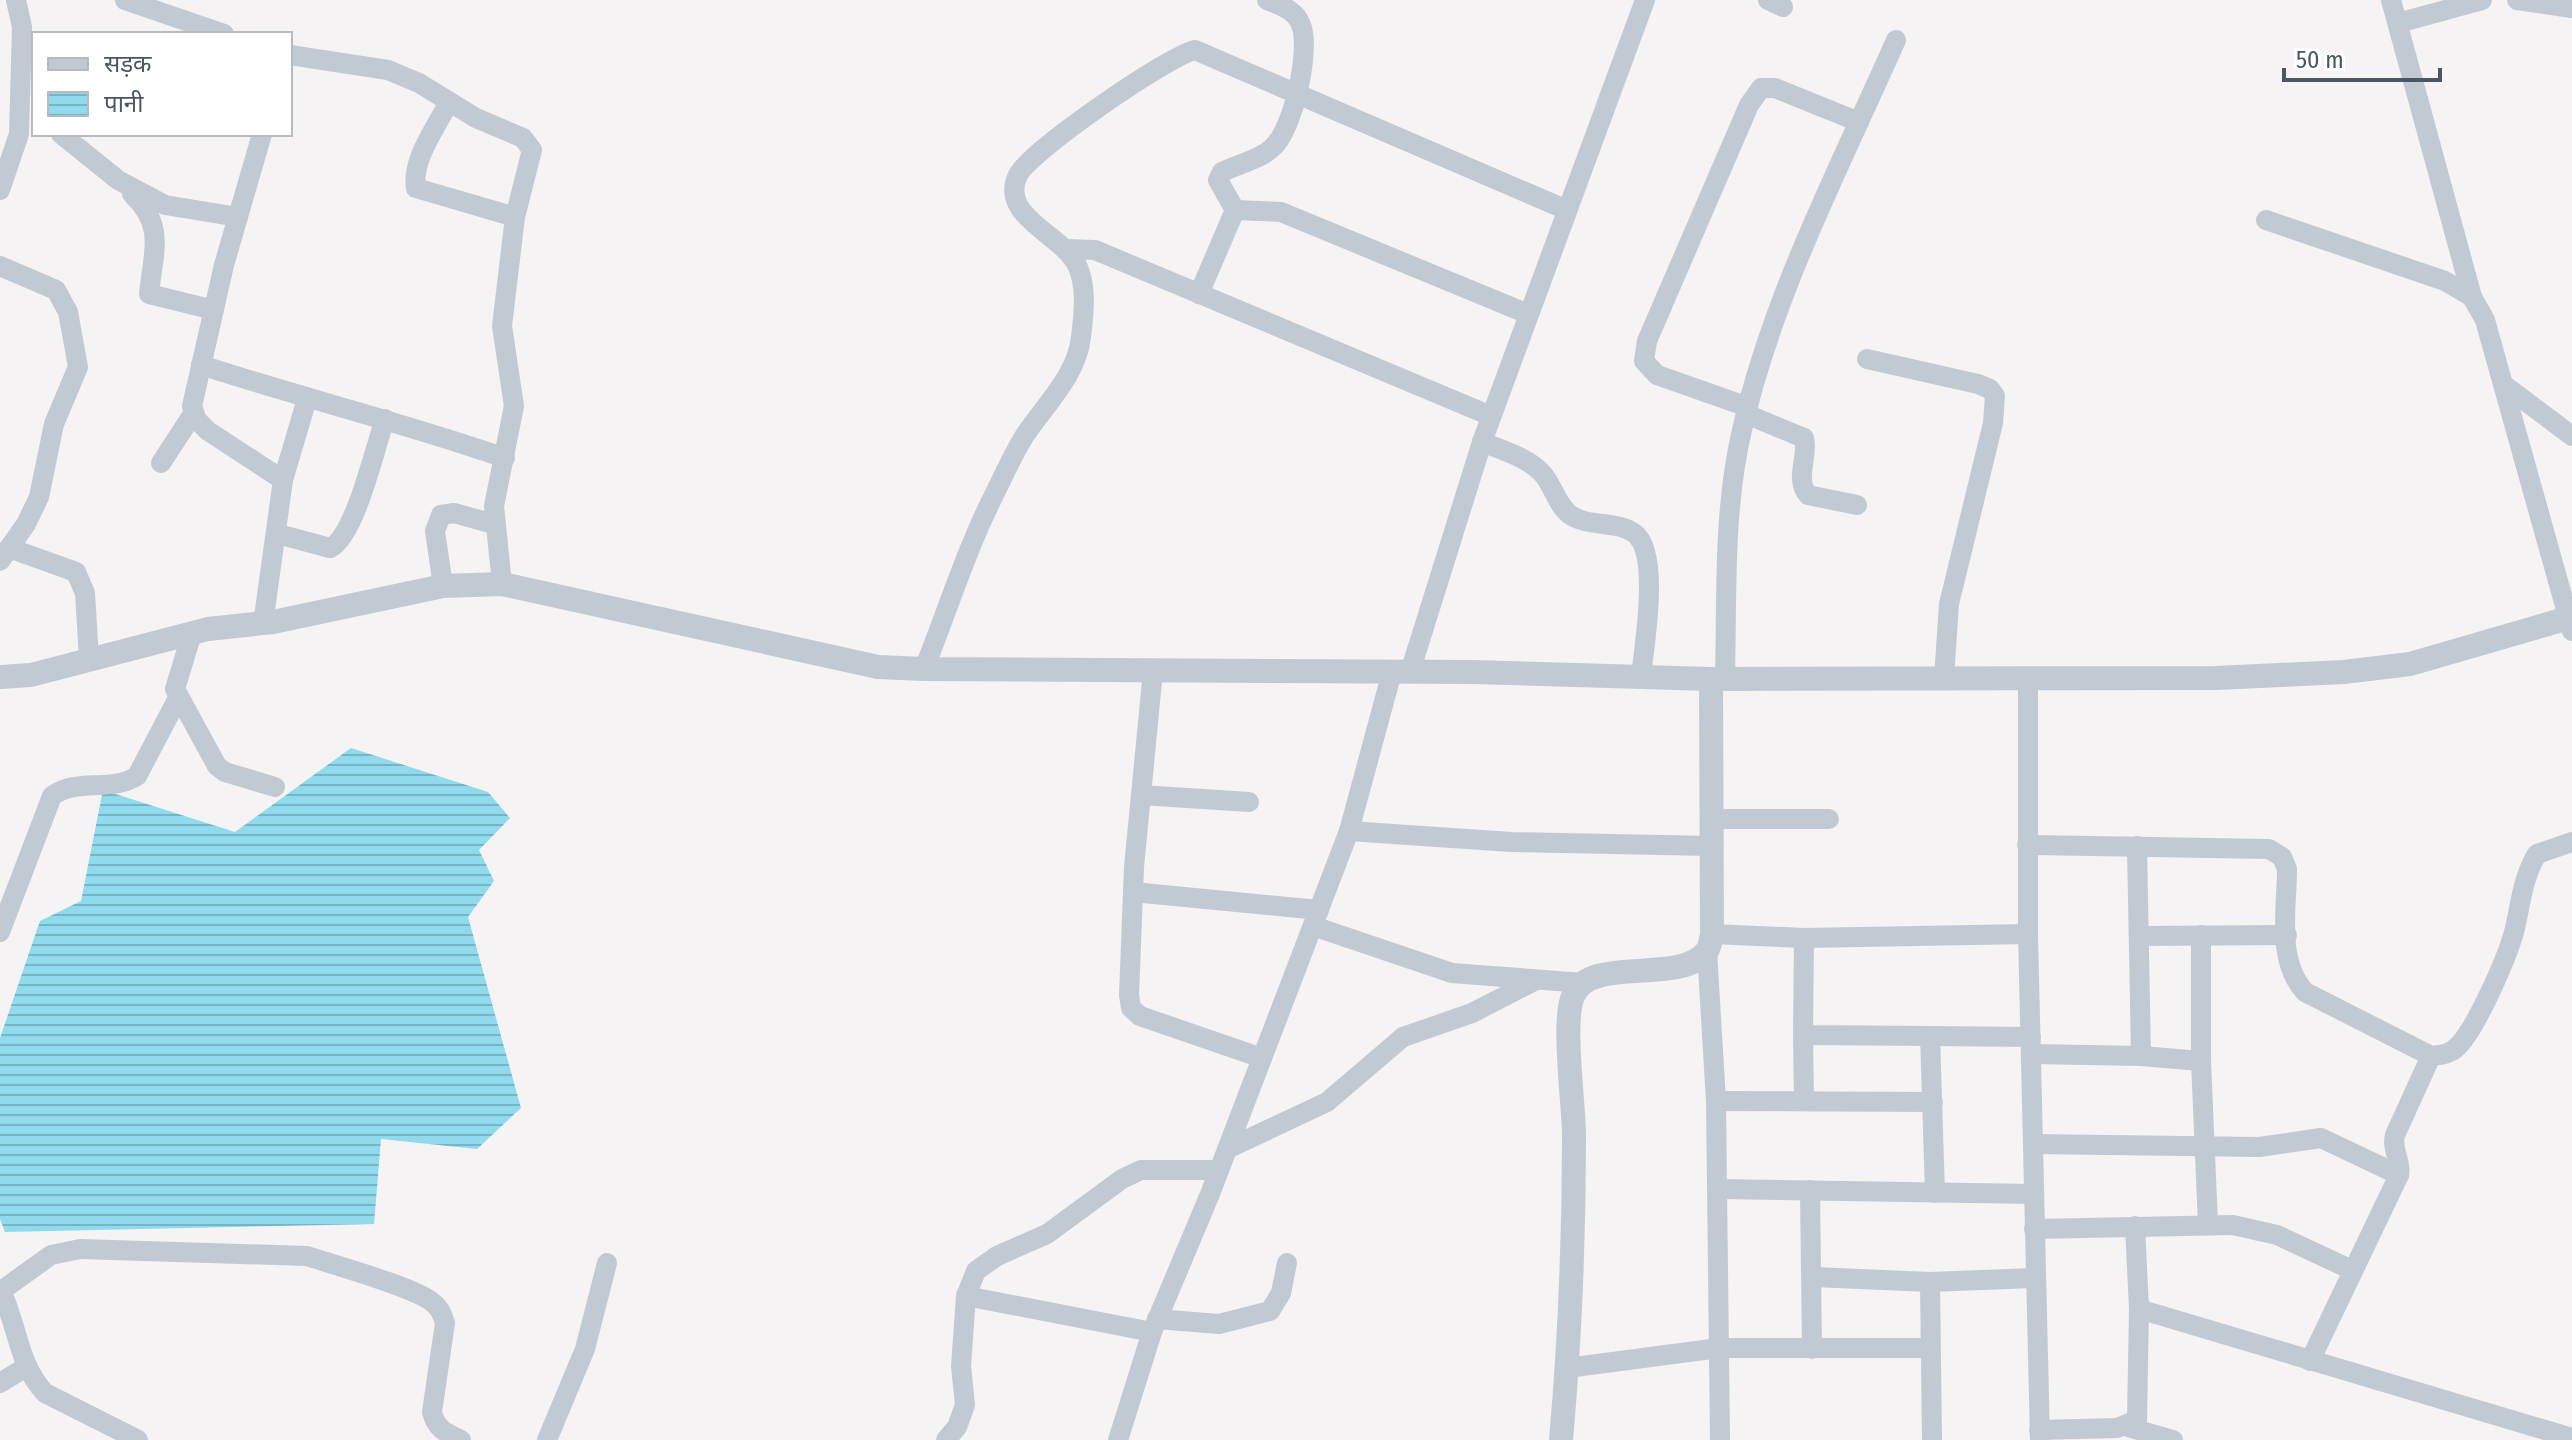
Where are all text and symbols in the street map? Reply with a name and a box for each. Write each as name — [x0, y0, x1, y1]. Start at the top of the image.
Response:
legend — [32, 32, 292, 136]
scale bar — [2284, 32, 2440, 82]
text: 50 m — [2296, 46, 2344, 74]
text: सड़क — [104, 50, 152, 78]
text: पानी — [104, 90, 144, 118]

